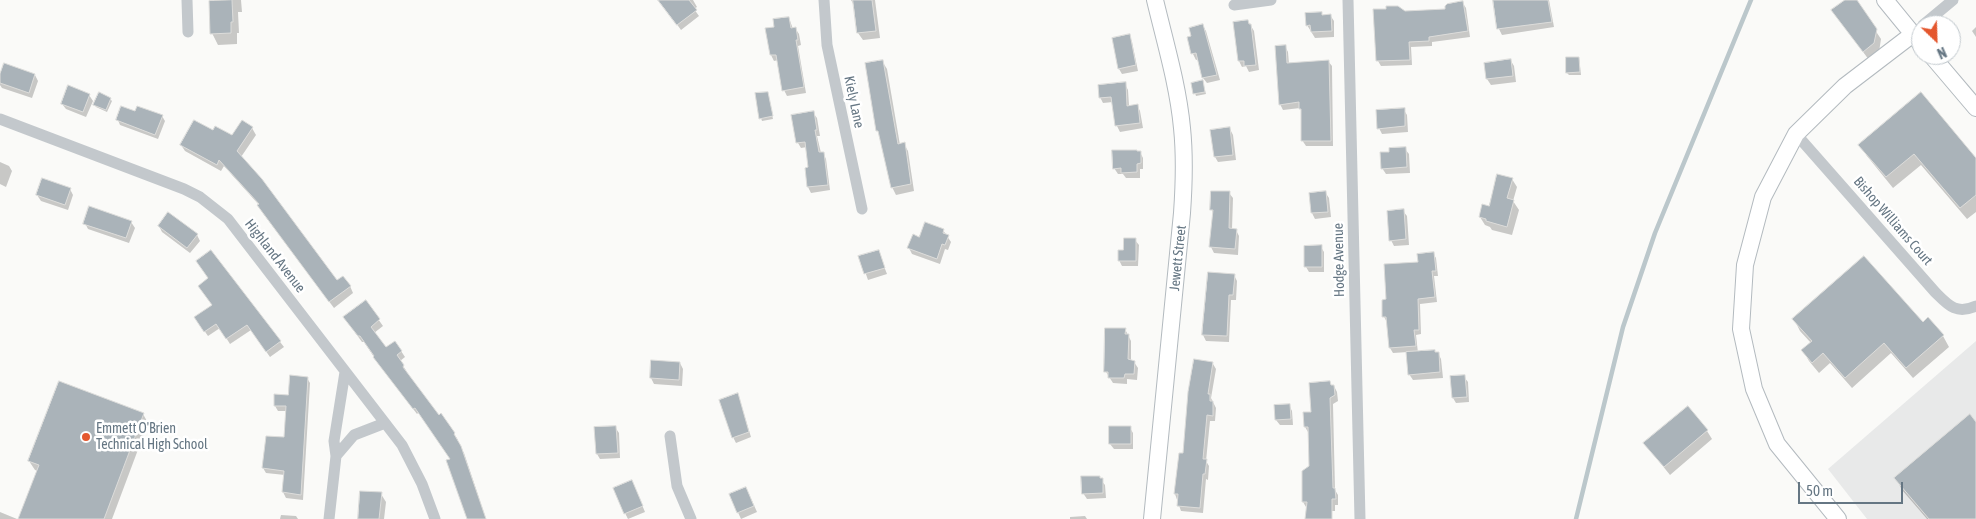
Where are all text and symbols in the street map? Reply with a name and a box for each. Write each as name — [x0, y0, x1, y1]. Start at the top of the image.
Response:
north arrow — [1911, 15, 1961, 65]
text: N — [1935, 44, 1949, 62]
street label: Kiely Lane — [840, 74, 868, 130]
street label: Bishop Williams Court — [1850, 173, 1936, 269]
street label: Highland Avenue — [241, 216, 309, 296]
street label: Hodge Avenue — [1330, 223, 1348, 297]
street label: Jewett Street — [1166, 224, 1190, 292]
place label: Emmett O'Brien Technical High School — [96, 421, 208, 454]
marker: Emmett O'Brien Technical High School — [80, 431, 92, 443]
scale bar — [1801, 472, 1906, 504]
text: 50 m — [1806, 482, 1833, 499]

